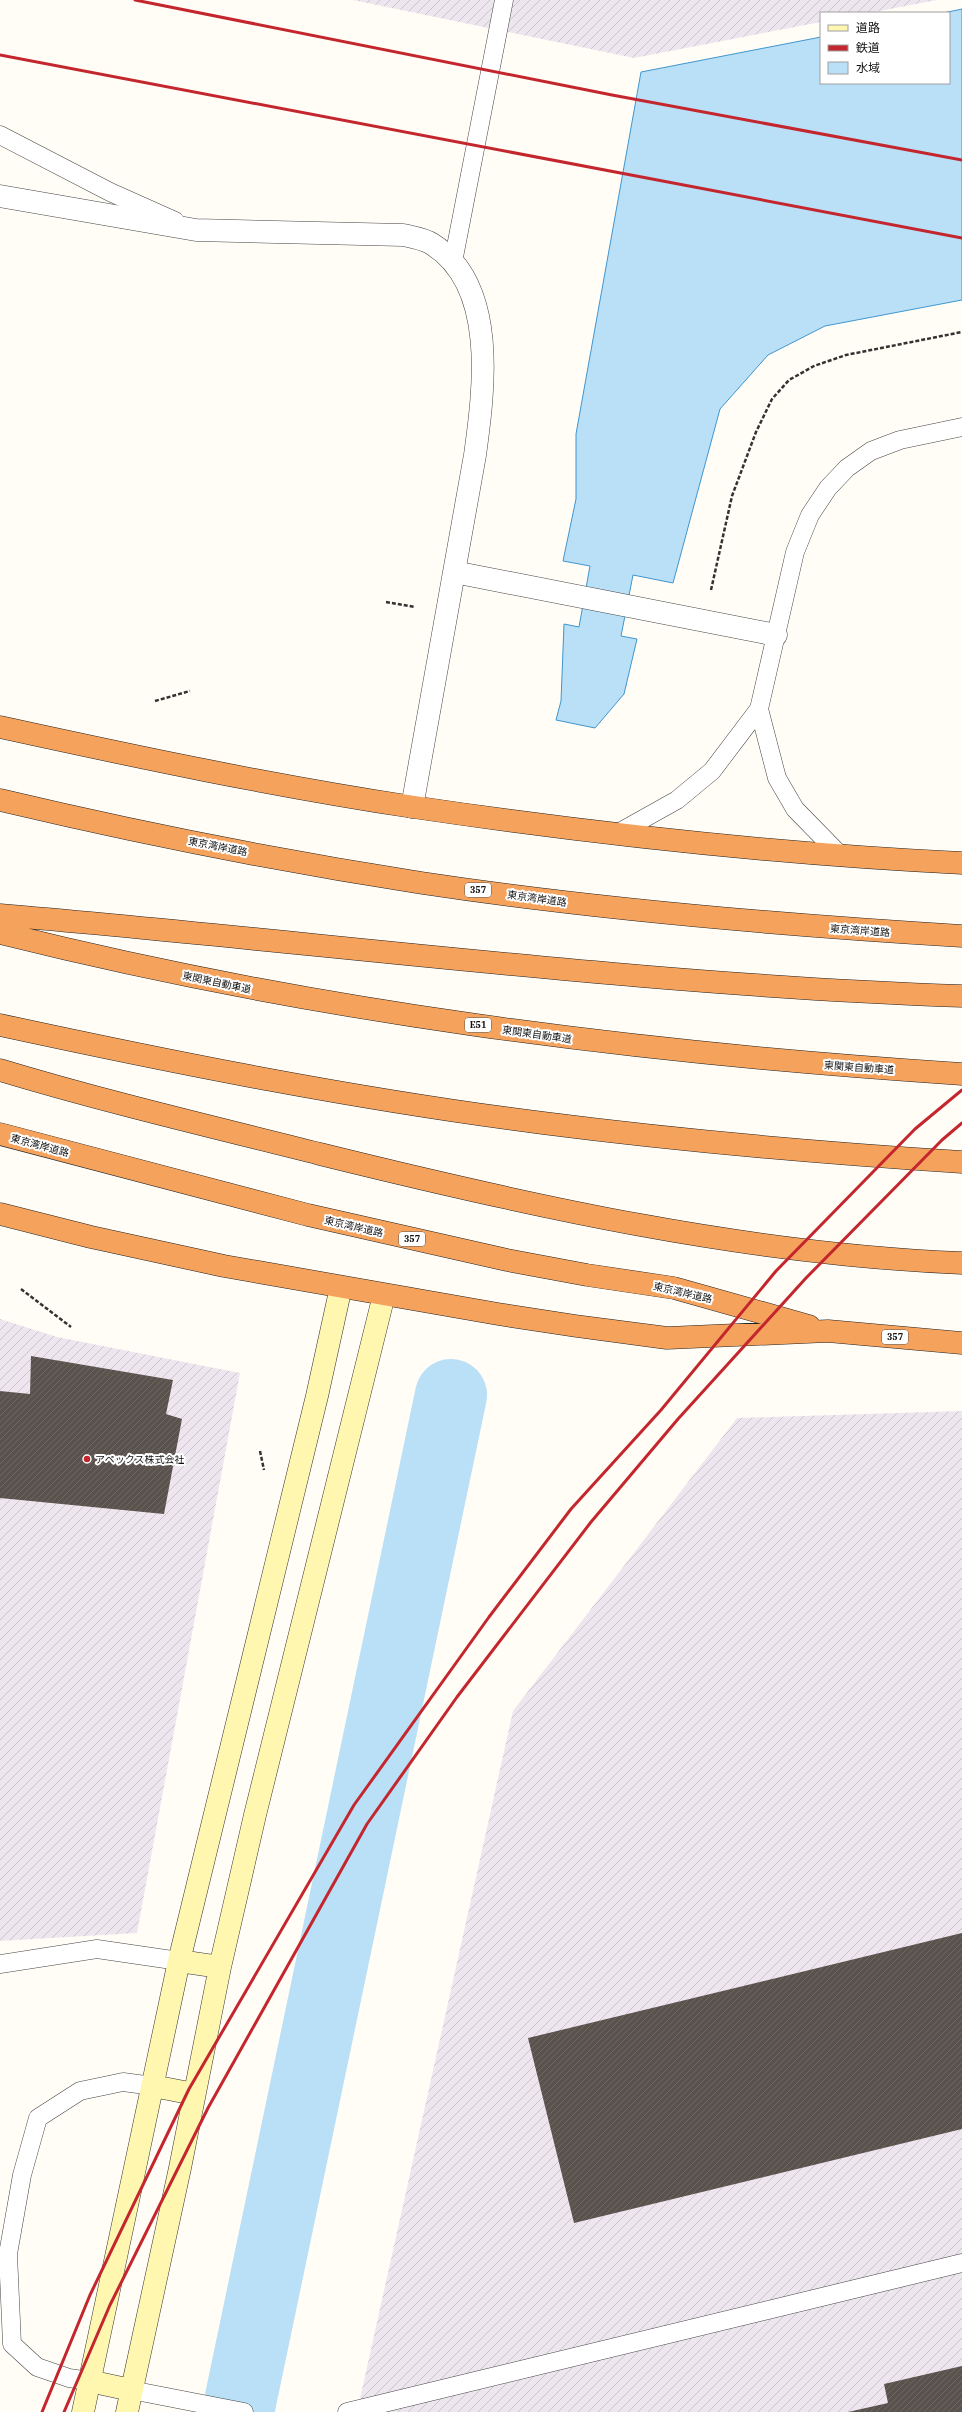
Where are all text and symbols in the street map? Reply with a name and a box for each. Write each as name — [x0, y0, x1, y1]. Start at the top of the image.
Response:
legend — [820, 12, 950, 84]
text: 道路 — [856, 20, 880, 35]
text: 鉄道 — [856, 40, 880, 55]
text: 水域 — [856, 60, 880, 75]
street label: 東京湾岸道路 — [187, 834, 249, 859]
road number: 357 — [465, 883, 491, 897]
street label: 東京湾岸道路 — [506, 888, 568, 909]
street label: 東京湾岸道路 — [830, 922, 890, 939]
street label: 東関東自動車道 — [181, 969, 252, 996]
road number: E51 — [465, 1018, 491, 1032]
street label: 東関東自動車道 — [501, 1023, 572, 1046]
street label: 東関東自動車道 — [824, 1059, 894, 1076]
street label: 東京湾岸道路 — [9, 1131, 71, 1160]
street label: 東京湾岸道路 — [323, 1213, 385, 1240]
road number: 357 — [399, 1232, 425, 1246]
street label: 東京湾岸道路 — [652, 1279, 714, 1306]
road number: 357 — [882, 1330, 908, 1344]
place label: アペックス株式会社 — [95, 1453, 185, 1466]
marker: アペックス株式会社 — [82, 1454, 92, 1464]

